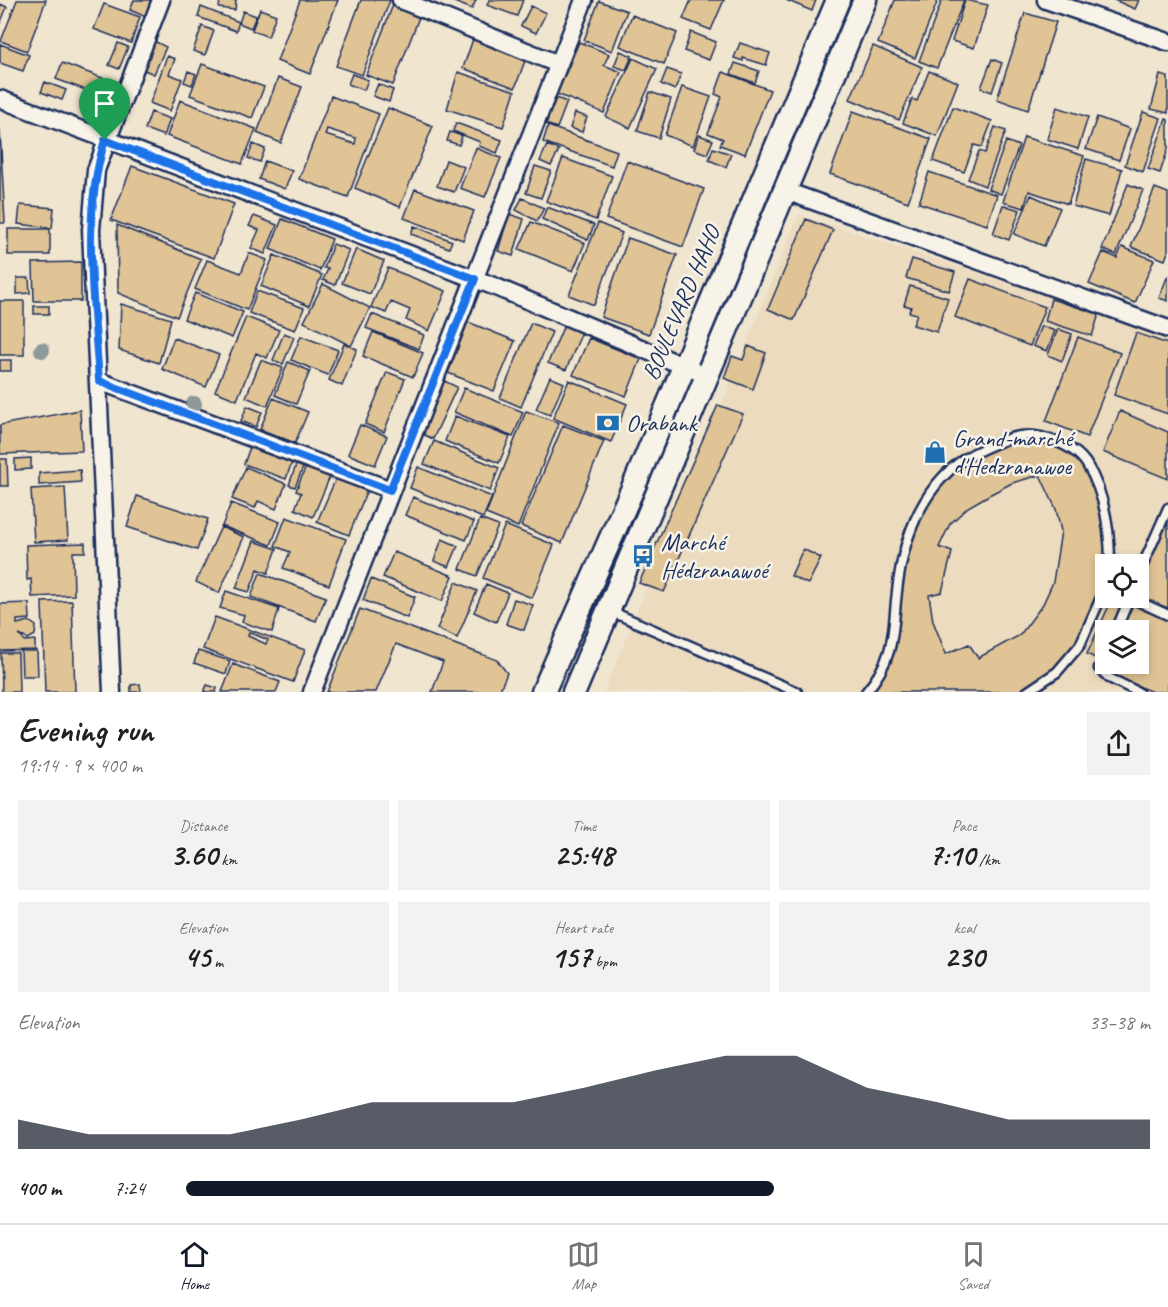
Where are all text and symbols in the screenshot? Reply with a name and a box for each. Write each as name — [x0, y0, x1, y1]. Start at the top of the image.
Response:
pin — [79, 78, 130, 140]
icon: arrive — [88, 87, 121, 120]
street label: BOULEVARD HAHO — [635, 219, 728, 384]
place label: Orabank — [626, 408, 699, 438]
bank icon: Orabank — [595, 410, 621, 436]
place label: Grand-marché d'Hedzranawoe — [953, 423, 1076, 481]
shop icon: Grand-marché d'Hedzranawoe — [922, 439, 948, 465]
place label: Marché Hédzranawoé — [661, 527, 772, 585]
bus stop icon: Marché Hédzranawoé — [630, 543, 656, 569]
map controls — [1095, 554, 1149, 674]
button: locate — [1095, 554, 1149, 608]
button: layers — [1095, 620, 1149, 674]
text: Evening run — [18, 709, 153, 751]
button: share — [1087, 712, 1150, 775]
text: 19:14 · 9 × 400 m — [18, 753, 142, 778]
text: Distance — [180, 816, 228, 836]
text: Time — [572, 816, 596, 836]
text: Pace — [952, 816, 977, 836]
text: 3.60 — [170, 836, 217, 874]
text: 25:48 — [554, 836, 614, 874]
text: 7:10 — [929, 836, 975, 874]
text: km — [217, 850, 237, 870]
text: /km — [975, 850, 1000, 870]
text: Elevation — [179, 918, 228, 938]
text: Heart rate — [555, 918, 613, 938]
text: kcal — [954, 918, 975, 938]
text: 45 — [184, 938, 211, 976]
text: 157 — [551, 938, 591, 976]
text: 230 — [944, 938, 985, 976]
text: m — [211, 952, 223, 972]
text: bpm — [591, 952, 617, 972]
text: Elevation — [18, 1010, 80, 1035]
text: 33–38 m — [1089, 1010, 1150, 1035]
text: 400 m — [18, 1176, 61, 1201]
text: 7:24 — [114, 1176, 145, 1201]
tab: Home — [178, 1238, 211, 1294]
tab: Map — [567, 1238, 600, 1294]
tab: Saved — [957, 1238, 990, 1294]

